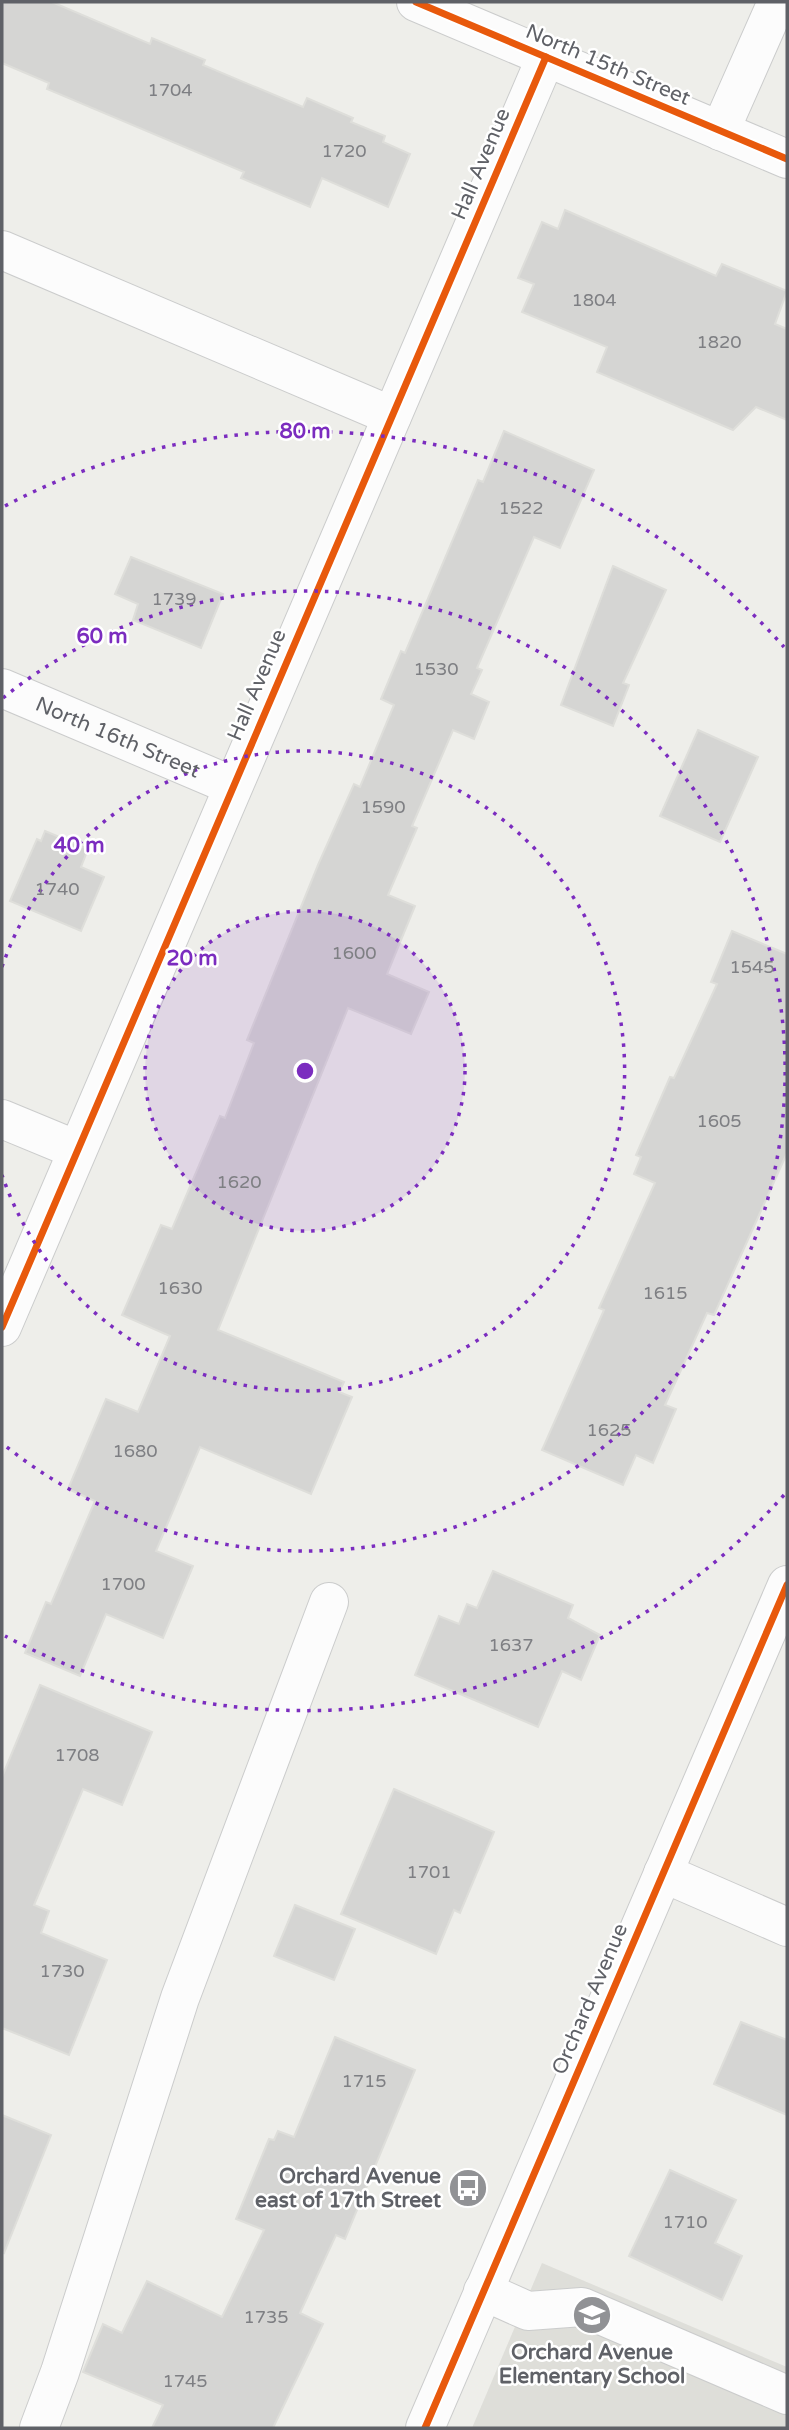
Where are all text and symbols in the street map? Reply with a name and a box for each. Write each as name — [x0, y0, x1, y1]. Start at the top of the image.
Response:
street label: North 15th Street — [522, 19, 694, 111]
house number: 1704 — [147, 79, 193, 101]
street label: Hall Avenue — [446, 104, 516, 224]
house number: 1720 — [321, 140, 367, 162]
house number: 1804 — [571, 289, 617, 311]
house number: 1820 — [696, 331, 742, 353]
text: 80 m — [279, 419, 331, 444]
house number: 1522 — [498, 497, 544, 519]
house number: 1739 — [151, 588, 197, 610]
text: 60 m — [76, 624, 128, 649]
street label: Hall Avenue — [222, 625, 292, 745]
house number: 1530 — [413, 658, 459, 680]
street label: North 16th Street — [32, 691, 204, 783]
house number: 1590 — [360, 796, 406, 818]
text: 40 m — [53, 833, 105, 858]
house number: 1740 — [34, 878, 80, 900]
house number: 1600 — [331, 942, 377, 964]
text: 20 m — [166, 946, 218, 971]
house number: 1545 — [729, 956, 775, 978]
centre of rings — [293, 1059, 317, 1083]
house number: 1605 — [696, 1110, 742, 1132]
house number: 1620 — [216, 1171, 262, 1193]
house number: 1630 — [157, 1277, 203, 1299]
house number: 1615 — [642, 1282, 688, 1304]
house number: 1625 — [586, 1419, 632, 1441]
house number: 1680 — [112, 1440, 158, 1462]
house number: 1700 — [100, 1573, 146, 1595]
house number: 1637 — [488, 1634, 534, 1656]
house number: 1708 — [54, 1744, 100, 1766]
house number: 1701 — [406, 1861, 452, 1883]
street label: Orchard Avenue — [547, 1919, 633, 2078]
house number: 1730 — [39, 1960, 85, 1982]
house number: 1715 — [341, 2070, 387, 2092]
place label: Orchard Avenue east of 17th Street — [255, 2164, 441, 2213]
bus stop icon: Orchard Avenue east of 17th Street — [447, 2167, 489, 2209]
house number: 1710 — [662, 2211, 708, 2233]
school or university icon: Orchard Avenue Elementary School — [571, 2294, 613, 2336]
house number: 1735 — [243, 2306, 289, 2328]
place label: Orchard Avenue Elementary School — [499, 2340, 685, 2389]
house number: 1745 — [162, 2370, 208, 2392]

